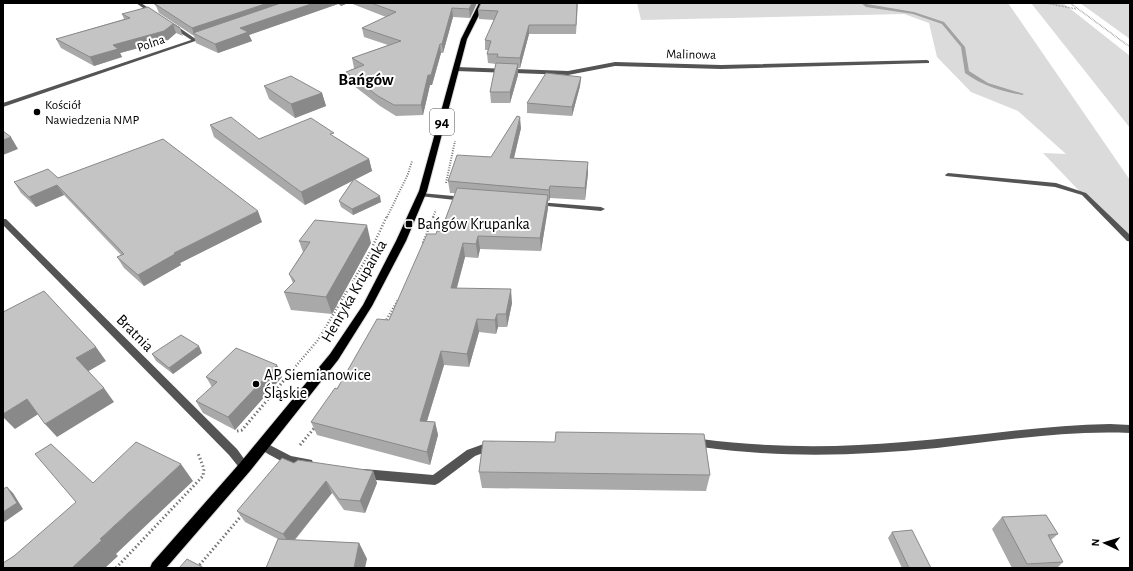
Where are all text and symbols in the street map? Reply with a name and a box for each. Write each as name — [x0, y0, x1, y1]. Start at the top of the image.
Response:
street label: Polna — [135, 33, 167, 55]
street label: Malinowa — [666, 48, 716, 62]
district label: Bańgów — [338, 71, 394, 88]
place label: Kościół Nawiedzenia NMP — [45, 99, 139, 127]
marker: Kościół Nawiedzenia NMP — [32, 107, 42, 117]
road number: 94 — [430, 109, 454, 135]
place label: Bańgów Krupanka — [417, 216, 530, 232]
marker: Bańgów Krupanka — [404, 219, 414, 229]
street label: Henryka Krupanka — [318, 237, 391, 345]
street label: Bratnia — [113, 311, 157, 355]
place label: AP Siemianowice Śląskie — [264, 367, 371, 401]
marker: AP Siemianowice Śląskie — [251, 379, 261, 389]
north arrow — [1085, 523, 1125, 563]
text: N — [1090, 538, 1101, 547]

